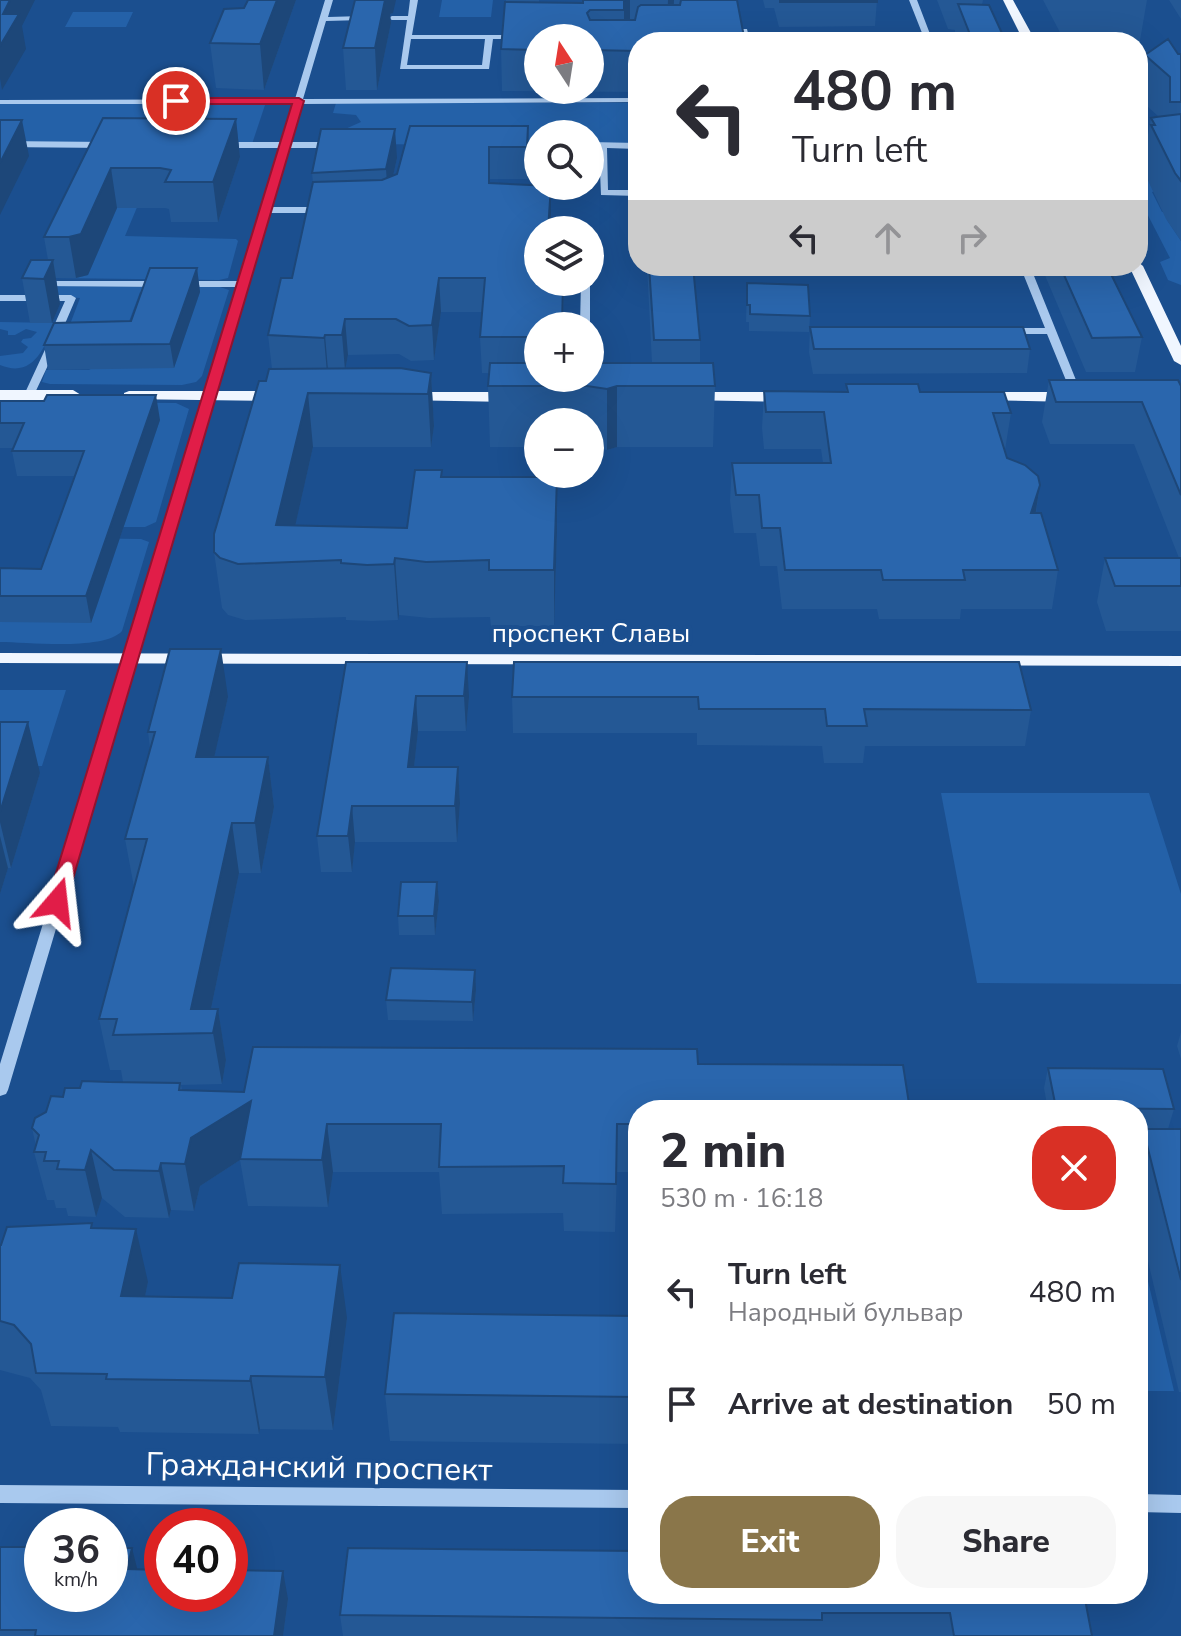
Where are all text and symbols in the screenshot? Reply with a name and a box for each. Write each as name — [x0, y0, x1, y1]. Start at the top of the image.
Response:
north arrow — [524, 24, 604, 104]
map controls — [524, 24, 604, 488]
text: 480 m — [792, 53, 957, 130]
icon: left — [660, 64, 764, 168]
pin — [142, 67, 210, 135]
icon: arrive — [154, 79, 198, 123]
button: search — [524, 120, 604, 200]
text: Turn left — [792, 126, 927, 175]
button: layers — [524, 216, 604, 296]
icon: left — [782, 216, 826, 260]
icon: ahead — [866, 216, 910, 260]
icon: right — [950, 216, 994, 260]
button: + — [524, 312, 604, 392]
button: − — [524, 408, 604, 488]
street label: проспект Славы — [492, 616, 690, 651]
position arrow — [15, 860, 99, 944]
text: 2 min — [660, 1118, 786, 1184]
button: close — [1032, 1126, 1116, 1210]
text: 530 m · 16:18 — [660, 1181, 823, 1216]
text: Turn left — [728, 1254, 846, 1295]
icon: left — [660, 1270, 704, 1314]
text: 480 m — [1029, 1272, 1116, 1313]
text: Народный бульвар — [728, 1295, 963, 1330]
icon: arrive — [660, 1382, 704, 1426]
text: Arrive at destination — [728, 1384, 1013, 1425]
text: 50 m — [1047, 1384, 1116, 1425]
street label: Гражданский проспект — [145, 1442, 493, 1492]
button: Exit — [660, 1496, 880, 1588]
button: Share — [896, 1496, 1116, 1588]
speed limit sign: 40 — [144, 1508, 248, 1612]
text: 36 — [52, 1523, 100, 1577]
text: km/h — [54, 1566, 98, 1593]

